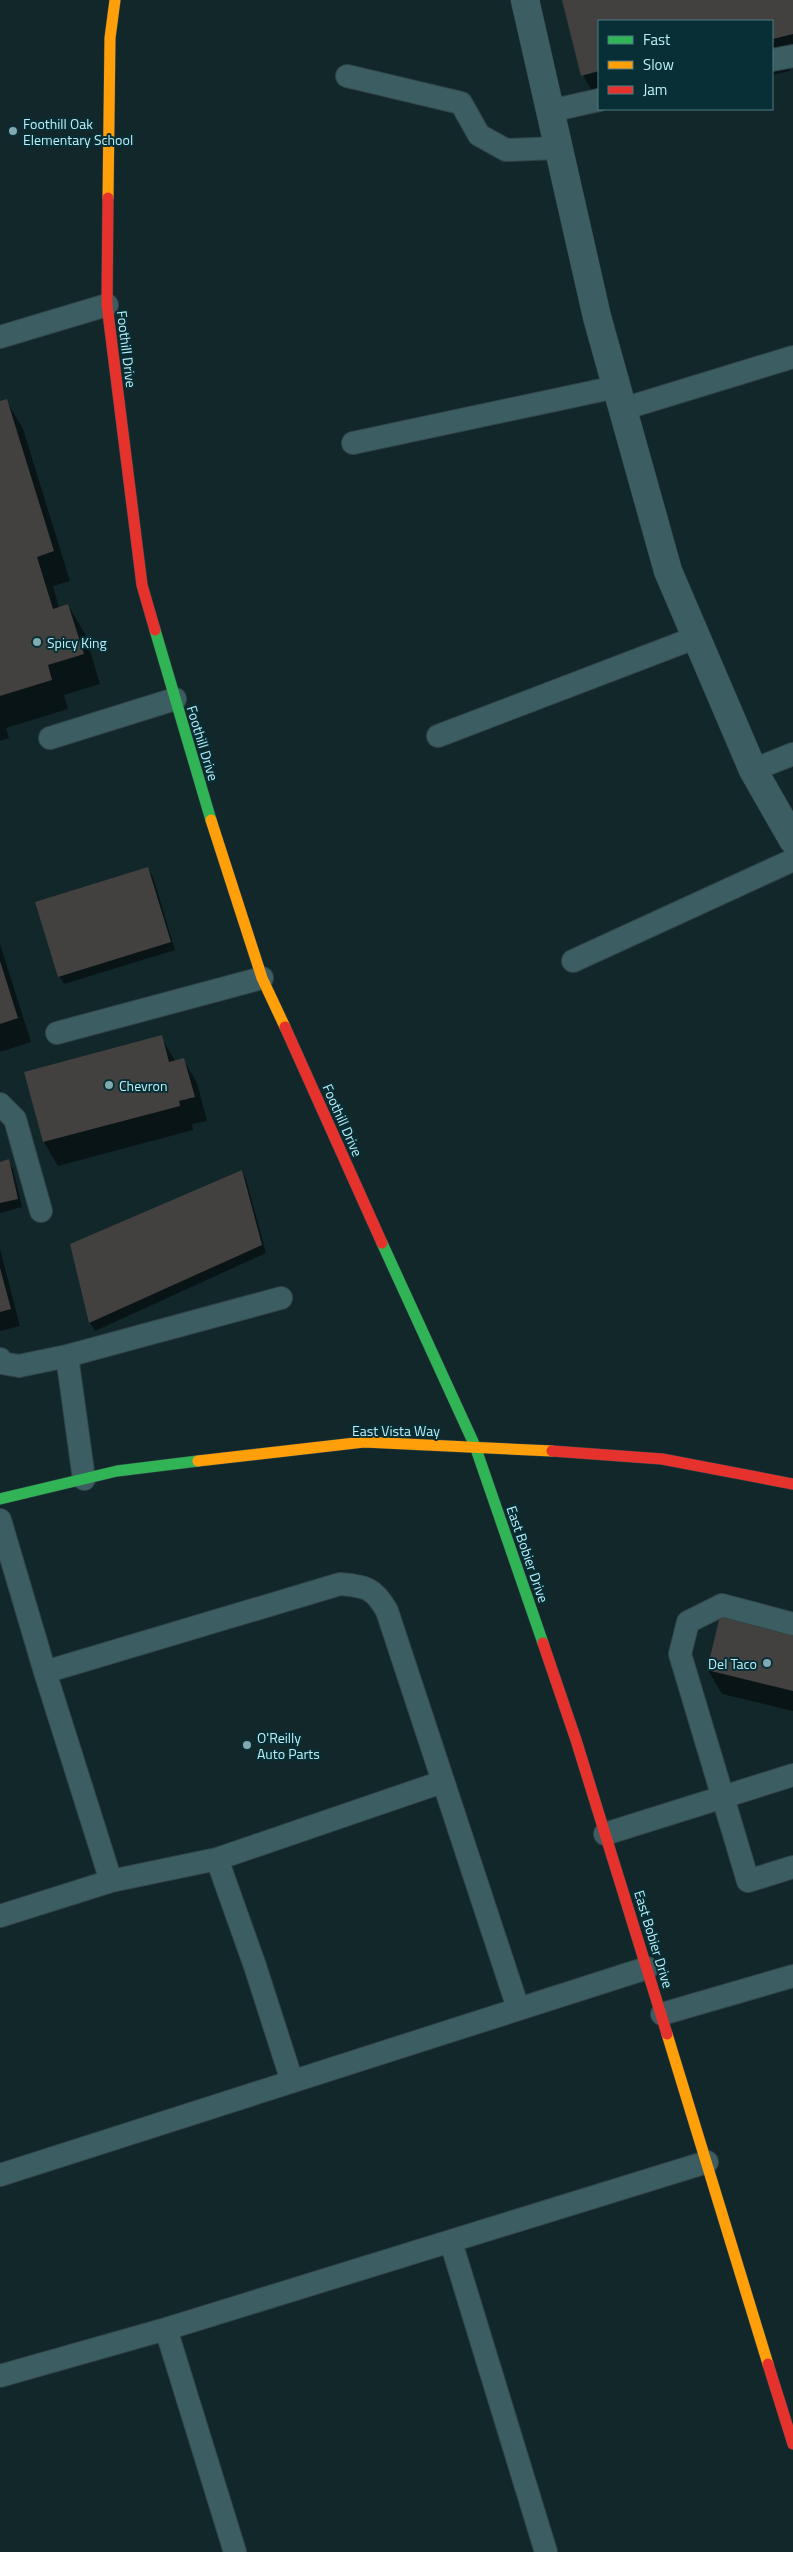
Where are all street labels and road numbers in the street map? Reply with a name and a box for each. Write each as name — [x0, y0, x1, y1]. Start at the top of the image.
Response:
street label: Foothill Drive — [112, 309, 142, 389]
street label: Foothill Drive — [182, 703, 224, 783]
street label: Foothill Drive — [318, 1080, 368, 1160]
street label: East Vista Way — [352, 1420, 440, 1441]
street label: East Bobier Drive — [502, 1503, 554, 1605]
street label: East Bobier Drive — [629, 1887, 679, 1991]

